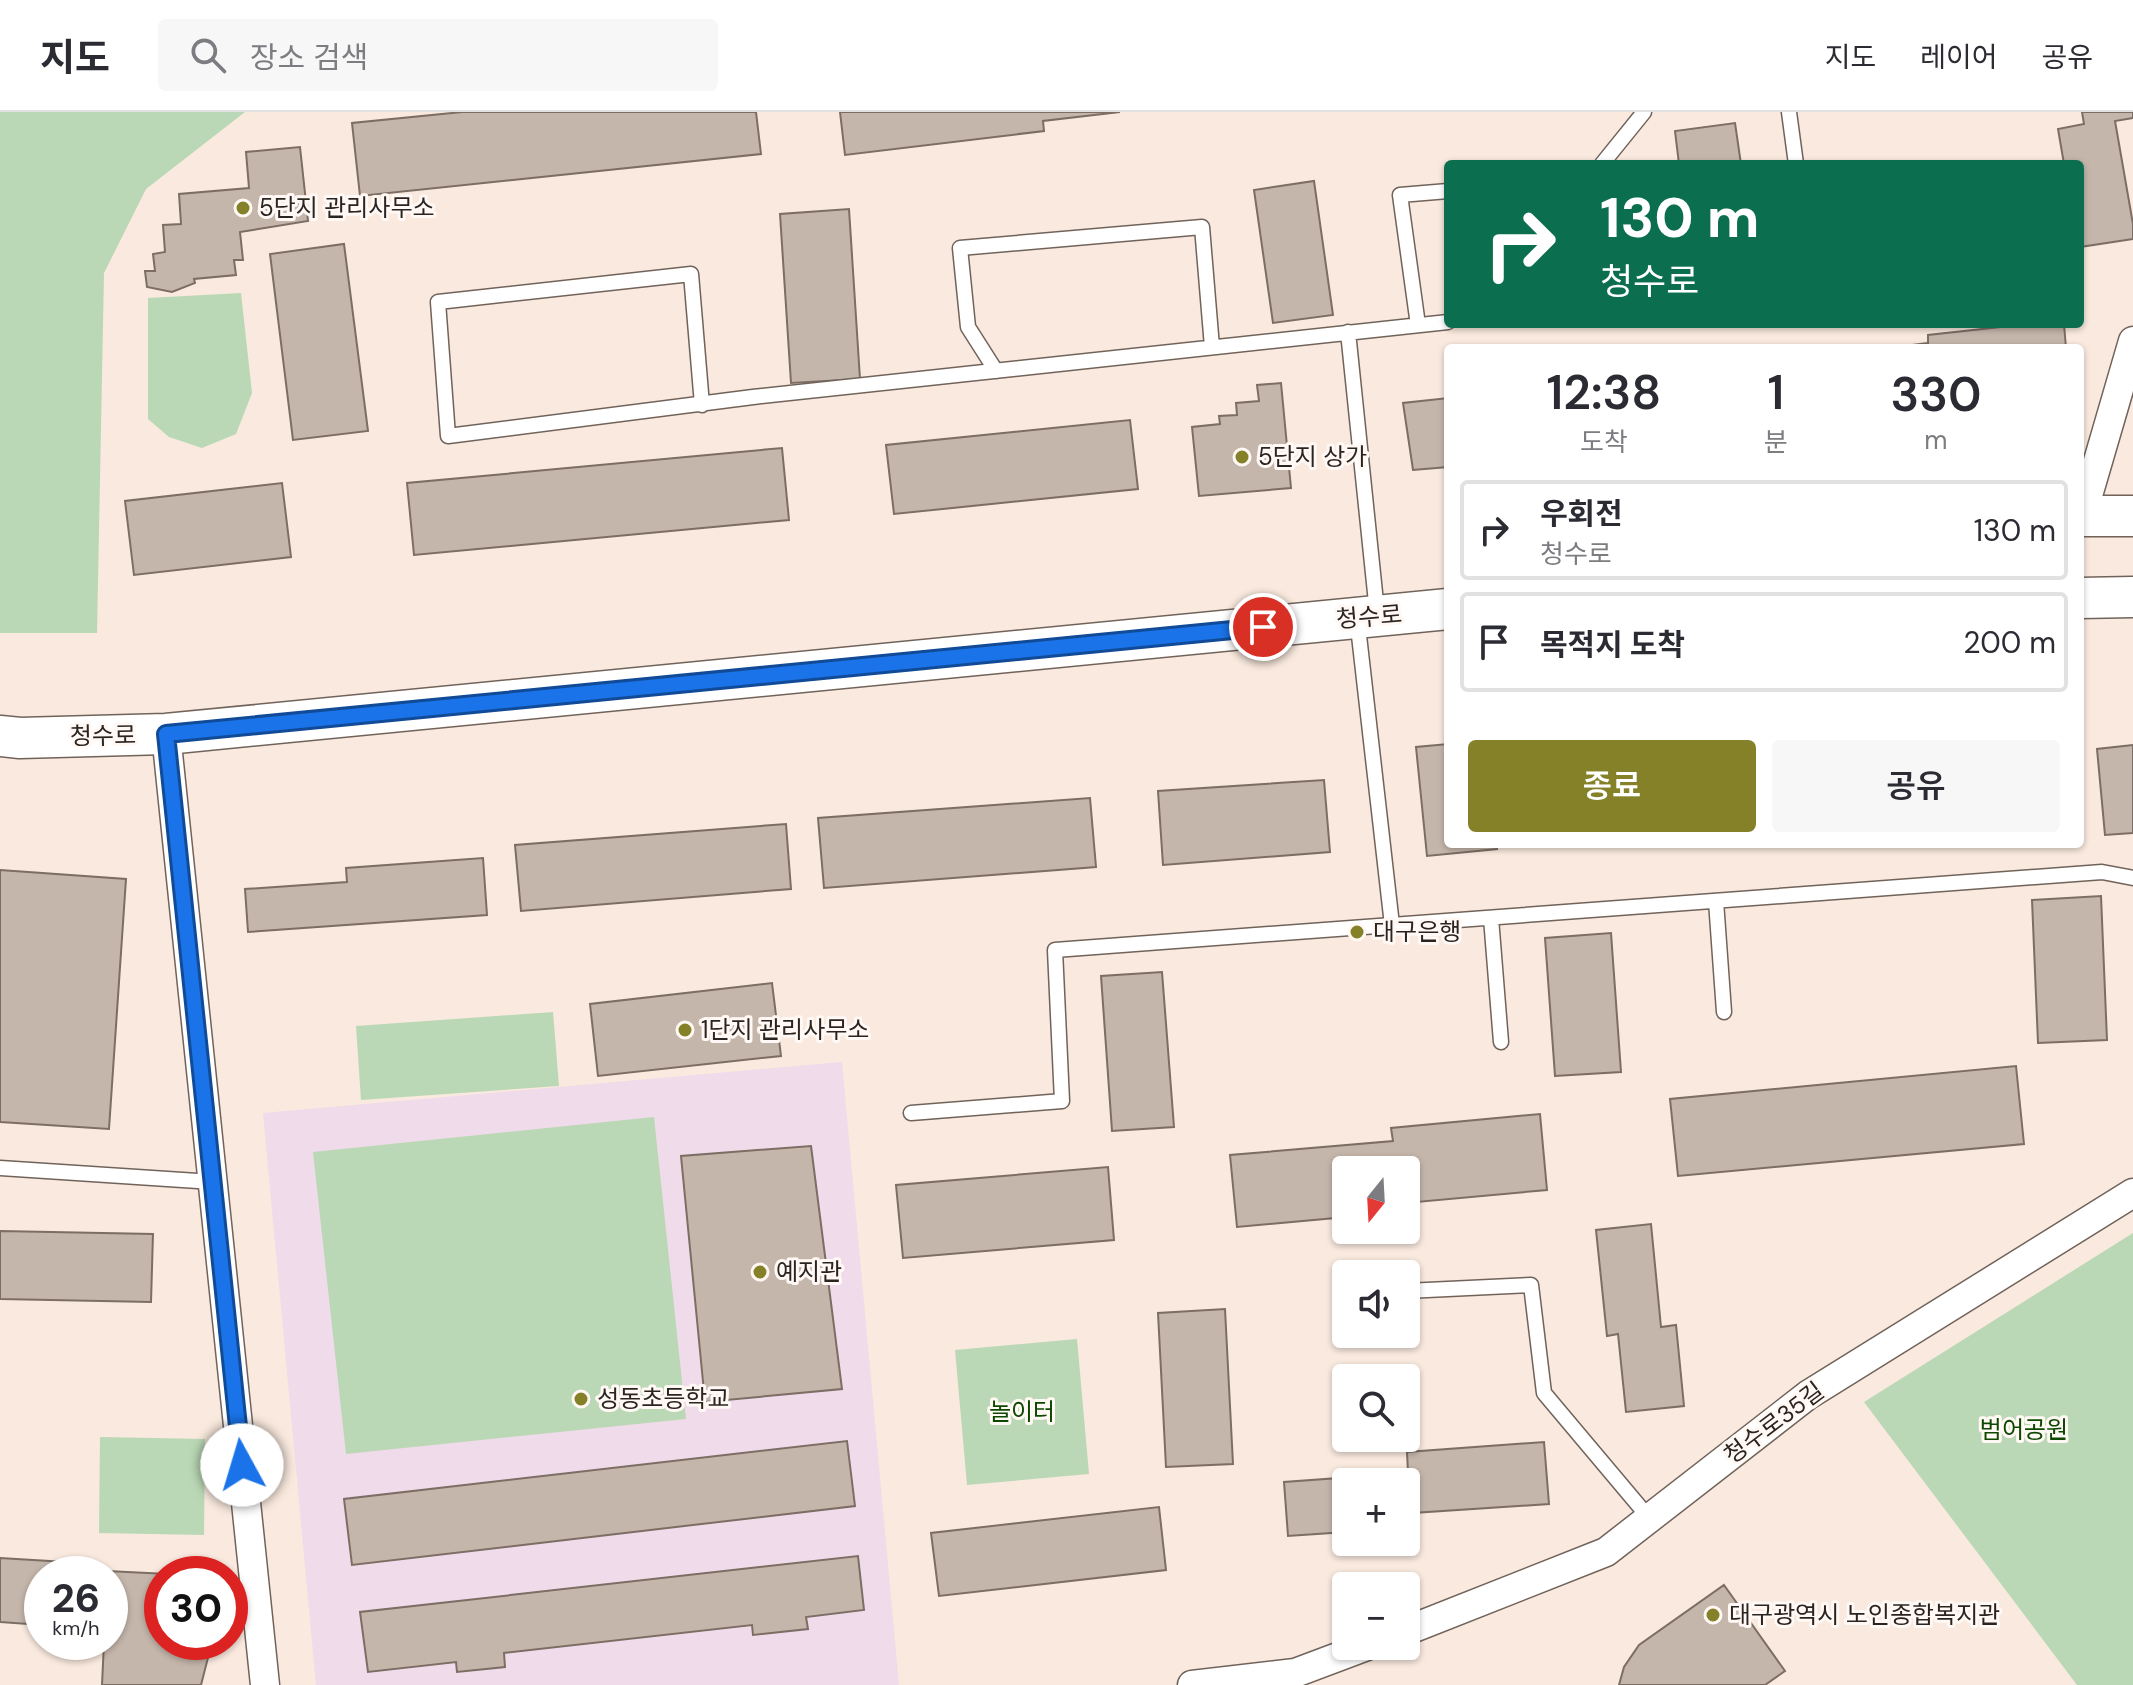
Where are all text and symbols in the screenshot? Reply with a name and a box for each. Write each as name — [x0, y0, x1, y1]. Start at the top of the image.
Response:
search box — [158, 19, 718, 91]
text: 지도 — [40, 33, 110, 83]
icon: search — [186, 33, 230, 77]
text: 장소 검색 — [250, 38, 368, 77]
text: 지도 — [1825, 39, 1876, 76]
text: 레이어 — [1920, 39, 1997, 76]
text: 공유 — [2041, 39, 2093, 76]
text: 130 m — [1600, 181, 1759, 254]
place label: 5단지 관리사무소 — [259, 192, 435, 223]
icon: right — [1468, 192, 1572, 296]
marker: 5단지 관리사무소 — [234, 199, 252, 217]
text: 청수로 — [1600, 258, 1699, 305]
text: 12:38 — [1547, 361, 1661, 424]
text: 1 — [1767, 361, 1784, 424]
text: 330 — [1890, 363, 1981, 426]
text: m — [1924, 423, 1947, 457]
text: 도착 — [1580, 425, 1628, 459]
text: 분 — [1764, 425, 1788, 459]
place label: 5단지 상가 — [1258, 441, 1367, 472]
marker: 5단지 상가 — [1233, 448, 1251, 466]
text: 우회전 — [1540, 494, 1623, 533]
icon: right — [1472, 508, 1516, 552]
text: 130 m — [1974, 511, 2056, 550]
text: 청수로 — [1540, 537, 1612, 571]
pin — [1229, 593, 1297, 661]
street label: 청수로 — [1335, 598, 1403, 635]
icon: arrive — [1241, 605, 1285, 649]
icon: arrive — [1472, 620, 1516, 664]
text: 200 m — [1963, 623, 2056, 662]
text: 목적지 도착 — [1540, 625, 1685, 664]
street label: 청수로 — [70, 719, 136, 752]
button: 종료 — [1468, 740, 1756, 832]
button: 공유 — [1772, 740, 2060, 832]
place label: 대구은행 — [1373, 916, 1461, 947]
marker: 대구은행 — [1348, 923, 1366, 941]
place label: 1단지 관리사무소 — [701, 1014, 869, 1045]
marker: 1단지 관리사무소 — [676, 1021, 694, 1039]
north arrow — [1332, 1156, 1420, 1244]
map controls — [1332, 1156, 1420, 1660]
place label: 예지관 — [776, 1256, 842, 1287]
button: sound — [1332, 1260, 1420, 1348]
marker: 예지관 — [751, 1263, 769, 1281]
button: search — [1332, 1364, 1420, 1452]
street label: 청수로35길 — [1718, 1375, 1830, 1470]
place label: 성동초등학교 — [597, 1383, 729, 1414]
marker: 성동초등학교 — [572, 1390, 590, 1408]
park label: 놀이터 — [989, 1396, 1055, 1427]
park label: 범어공원 — [1980, 1414, 2068, 1445]
position arrow — [200, 1423, 284, 1507]
button: + — [1332, 1468, 1420, 1556]
speed limit sign: 30 — [144, 1556, 248, 1660]
text: 26 — [52, 1572, 100, 1624]
button: − — [1332, 1572, 1420, 1660]
place label: 대구광역시 노인종합복지관 — [1729, 1599, 2000, 1630]
marker: 대구광역시 노인종합복지관 — [1704, 1606, 1722, 1624]
text: km/h — [52, 1615, 100, 1641]

